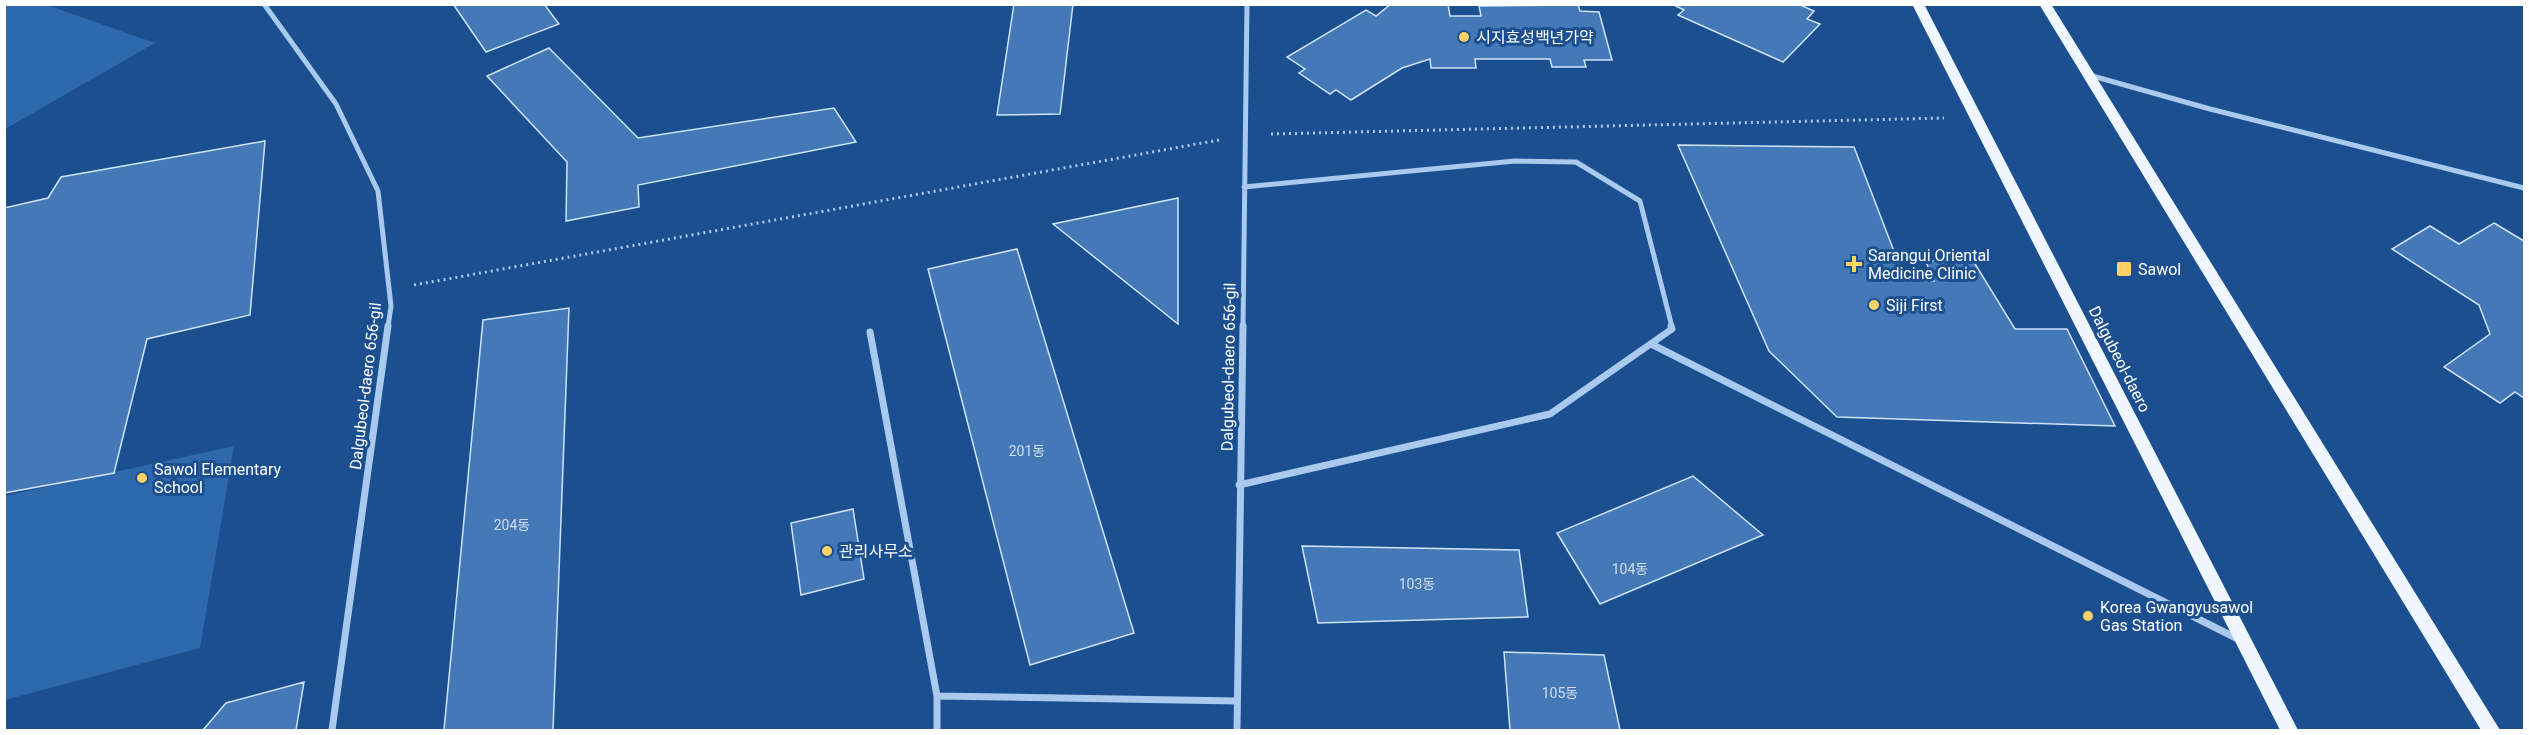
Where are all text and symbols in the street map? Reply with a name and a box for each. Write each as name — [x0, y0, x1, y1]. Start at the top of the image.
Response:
place label: 시지효성백년가약 — [1476, 28, 1594, 47]
marker: 시지효성백년가약 — [1457, 30, 1471, 44]
place label: Sarangui Oriental Medicine Clinic — [1868, 246, 1990, 283]
marker: Sarangui Oriental Medicine Clinic — [1845, 255, 1863, 273]
marker: Sawol — [2115, 260, 2133, 278]
place label: Sawol — [2138, 260, 2181, 279]
street label: Dalgubeol-daero 656-gil — [1218, 283, 1239, 451]
place label: Siji First — [1886, 296, 1943, 315]
marker: Siji First — [1867, 298, 1881, 312]
street label: Dalgubeol-daero 656-gil — [346, 301, 385, 471]
street label: Dalgubeol-daero — [2085, 303, 2154, 415]
house number: 201동 — [1009, 443, 1045, 459]
place label: Sawol Elementary School — [154, 460, 282, 497]
marker: Sawol Elementary School — [135, 471, 149, 485]
house number: 204동 — [494, 517, 530, 533]
place label: 관리사무소 — [839, 542, 913, 561]
marker: 관리사무소 — [820, 544, 834, 558]
house number: 104동 — [1612, 561, 1648, 577]
house number: 103동 — [1399, 576, 1435, 592]
place label: Korea Gwangyusawol Gas Station — [2100, 598, 2253, 635]
marker: Korea Gwangyusawol Gas Station — [2081, 609, 2095, 623]
house number: 105동 — [1542, 685, 1578, 701]

